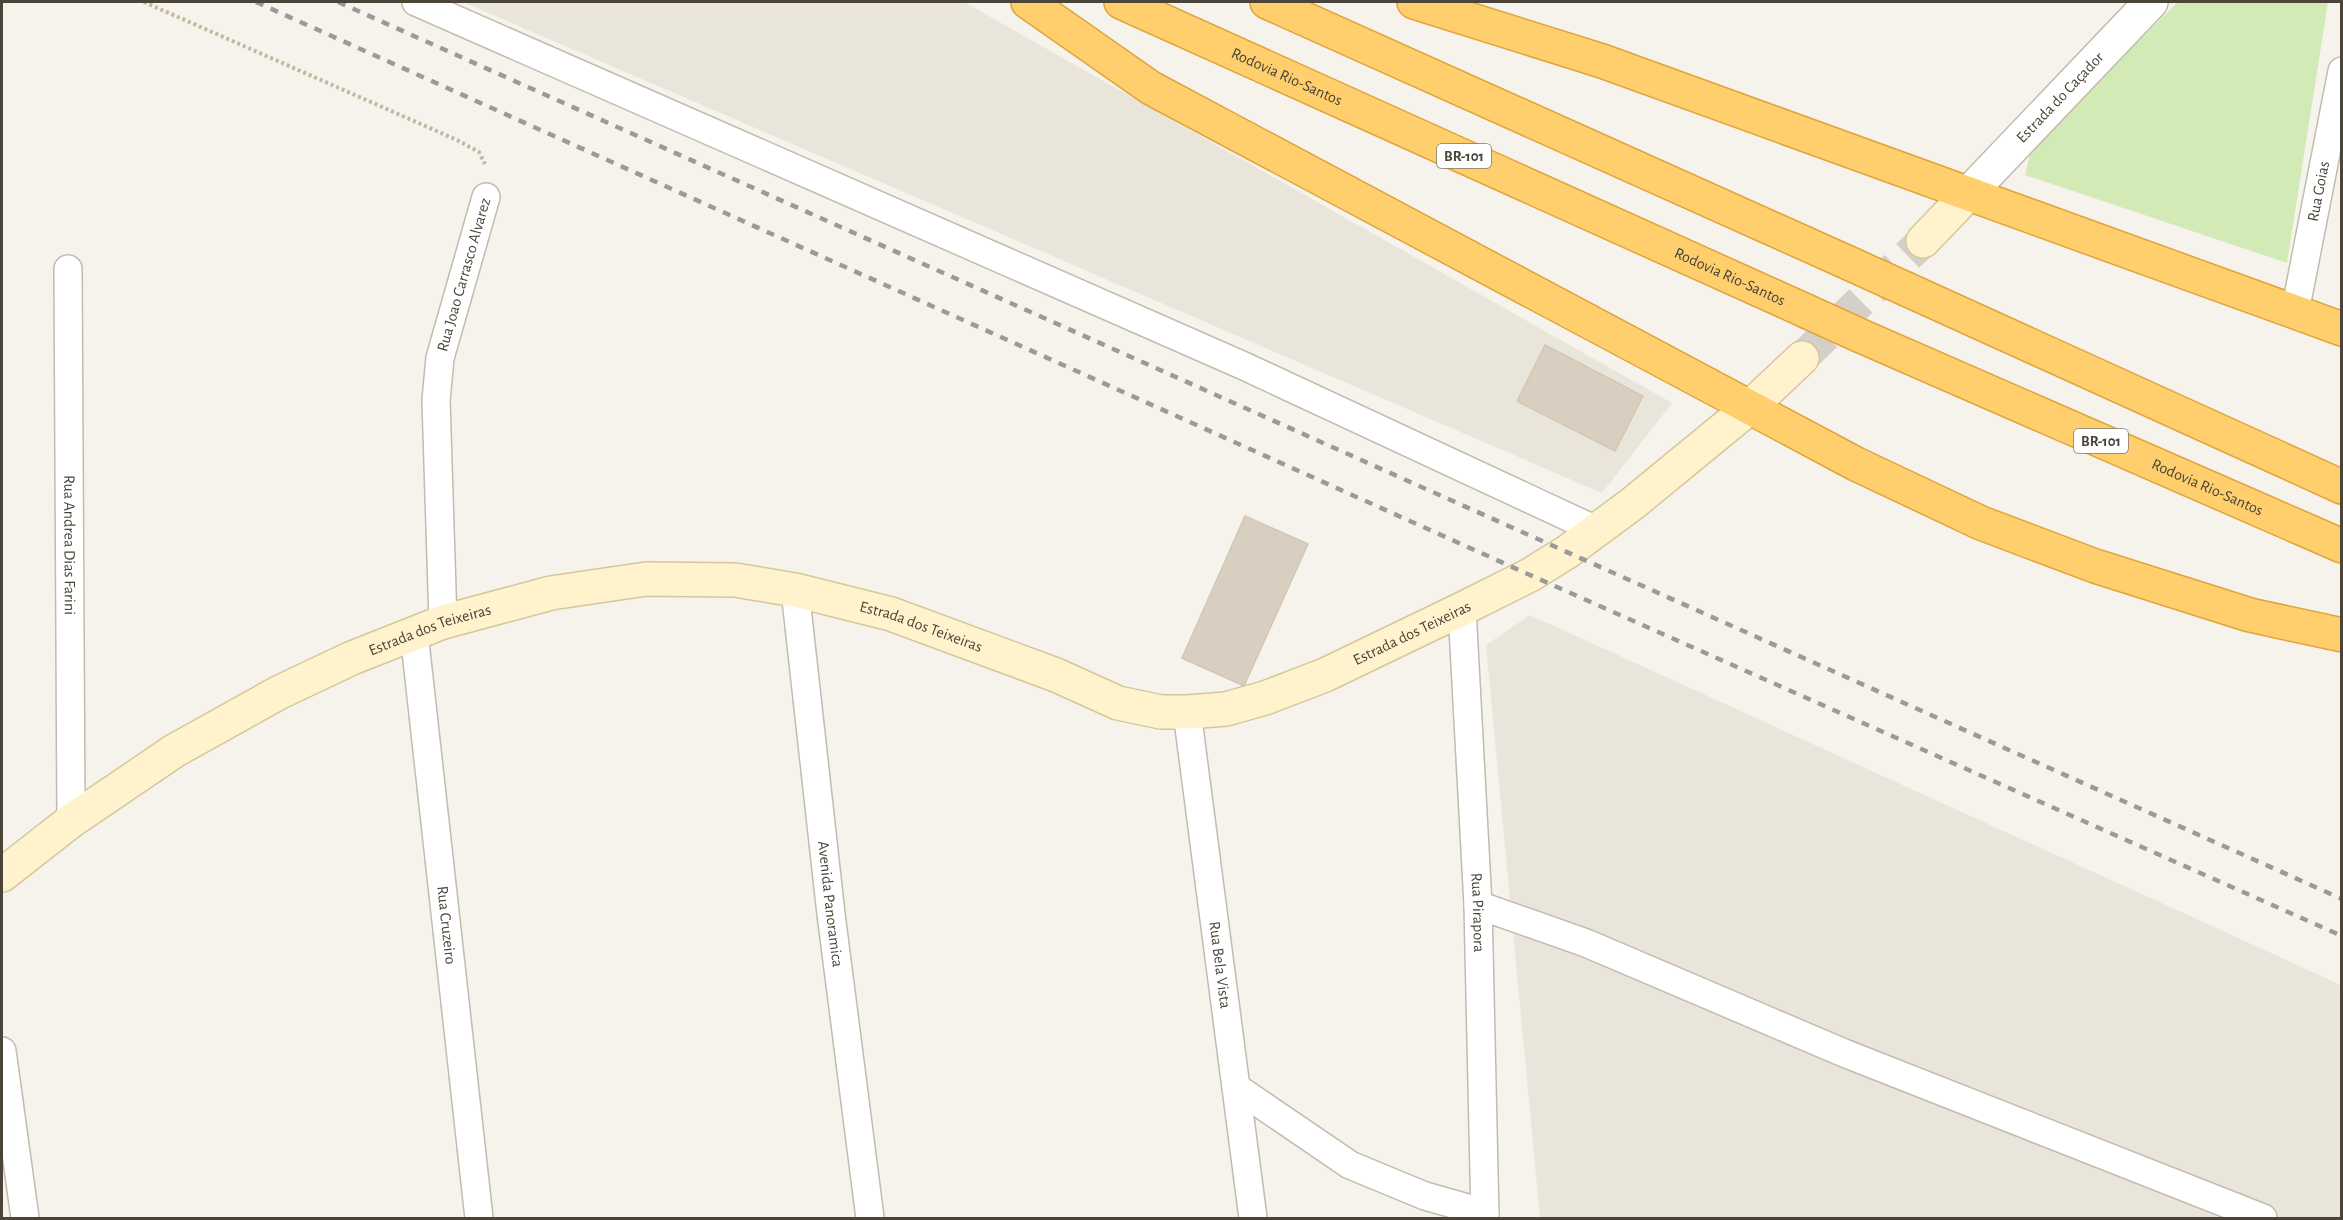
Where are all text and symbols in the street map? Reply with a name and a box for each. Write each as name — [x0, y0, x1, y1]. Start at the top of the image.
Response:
street label: Rodovia Rio-Santos — [1229, 45, 1345, 109]
street label: Estrada do Caçador — [2013, 48, 2107, 146]
road number: BR-101 — [1437, 144, 1491, 168]
street label: Rua Goias — [2305, 160, 2332, 223]
street label: Rua Joao Carrasco Alvarez — [434, 196, 493, 353]
street label: Rodovia Rio-Santos — [1672, 245, 1788, 309]
road number: BR-101 — [2074, 429, 2128, 453]
street label: Rodovia Rio-Santos — [2149, 456, 2266, 519]
street label: Rua Andrea Dias Farini — [61, 475, 78, 615]
street label: Estrada dos Teixeiras — [1351, 598, 1474, 668]
street label: Estrada dos Teixeiras — [858, 599, 985, 655]
street label: Estrada dos Teixeiras — [366, 601, 493, 659]
street label: Avenida Panoramica — [815, 840, 846, 968]
street label: Rua Pirapora — [1468, 872, 1487, 953]
street label: Rua Cruzeiro — [434, 885, 459, 965]
street label: Rua Bela Vista — [1206, 920, 1234, 1009]

